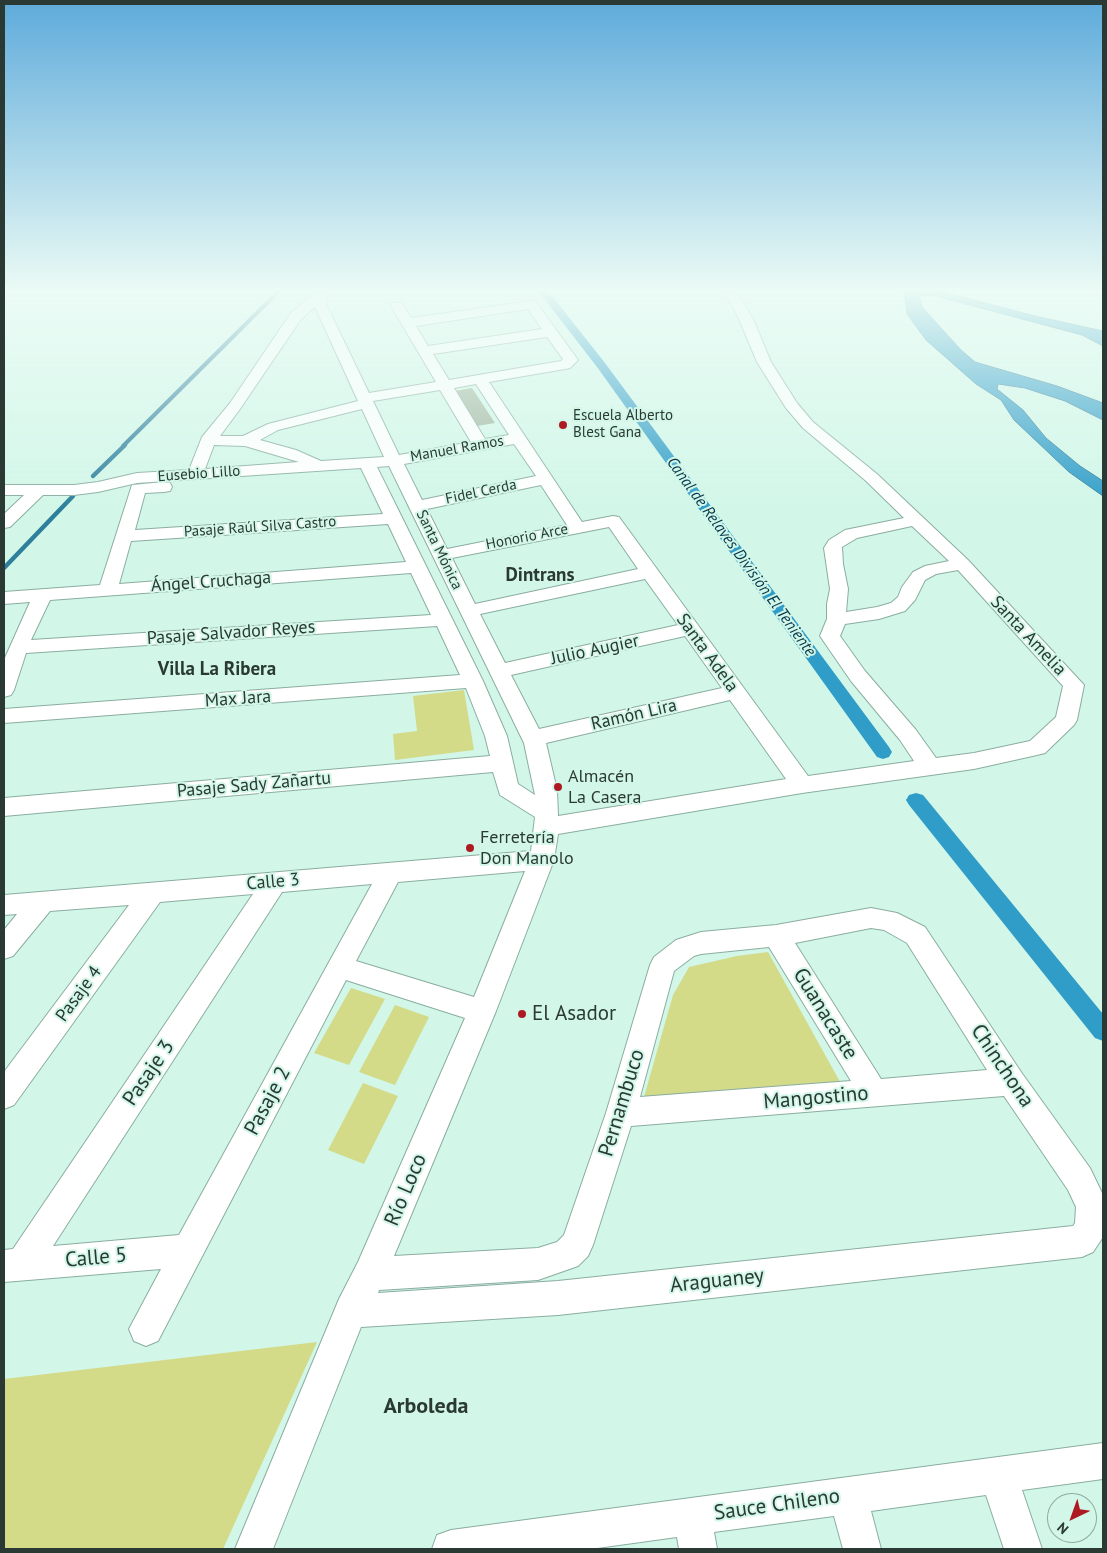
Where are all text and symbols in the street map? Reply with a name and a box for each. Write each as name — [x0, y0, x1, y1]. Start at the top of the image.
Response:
place label: Escuela Alberto Blest Gana — [573, 407, 673, 442]
marker: Escuela Alberto Blest Gana — [557, 419, 569, 431]
street label: Manuel Ramos — [409, 432, 505, 466]
water label: Canal de Relaves División El Teniente — [662, 454, 820, 660]
street label: Eusebio Lillo — [157, 462, 241, 486]
street label: Fidel Cerda — [444, 476, 518, 508]
street label: Santa Mónica — [412, 507, 466, 593]
street label: Pasaje Raúl Silva Castro — [183, 513, 337, 541]
street label: Honorio Arce — [484, 520, 570, 554]
district label: Dintrans — [506, 565, 574, 587]
street label: Ángel Cruchaga — [150, 567, 272, 597]
street label: Santa Amelia — [986, 592, 1070, 680]
street label: Santa Adela — [671, 610, 743, 696]
street label: Pasaje Salvador Reyes — [146, 616, 316, 650]
street label: Julio Augier — [549, 630, 641, 670]
district label: Villa La Ribera — [158, 659, 276, 681]
street label: Max Jara — [204, 686, 272, 712]
street label: Ramón Lira — [589, 695, 679, 735]
place label: Almacén La Casera — [568, 766, 641, 809]
street label: Pasaje Sady Zañartu — [176, 768, 332, 802]
marker: Almacén La Casera — [552, 781, 564, 793]
place label: Ferretería Don Manolo — [480, 827, 574, 870]
marker: Ferretería Don Manolo — [464, 842, 476, 854]
street label: Calle 3 — [246, 869, 300, 895]
street label: Pasaje 4 — [52, 962, 106, 1026]
street label: Guanacaste — [787, 964, 863, 1064]
place label: El Asador — [532, 1001, 616, 1027]
marker: El Asador — [516, 1008, 528, 1020]
street label: Chinchona — [965, 1020, 1039, 1112]
street label: Pasaje 3 — [118, 1035, 180, 1111]
street label: Pernambuco — [594, 1046, 650, 1160]
street label: Pasaje 2 — [240, 1062, 296, 1140]
street label: Mangostino — [762, 1081, 870, 1115]
street label: Río Loco — [380, 1150, 432, 1230]
street label: Calle 5 — [64, 1243, 128, 1273]
street label: Araguaney — [669, 1264, 765, 1298]
district label: Arboleda — [383, 1394, 469, 1420]
street label: Sauce Chileno — [712, 1484, 842, 1526]
north arrow — [1047, 1493, 1097, 1543]
text: N — [1053, 1519, 1072, 1538]

